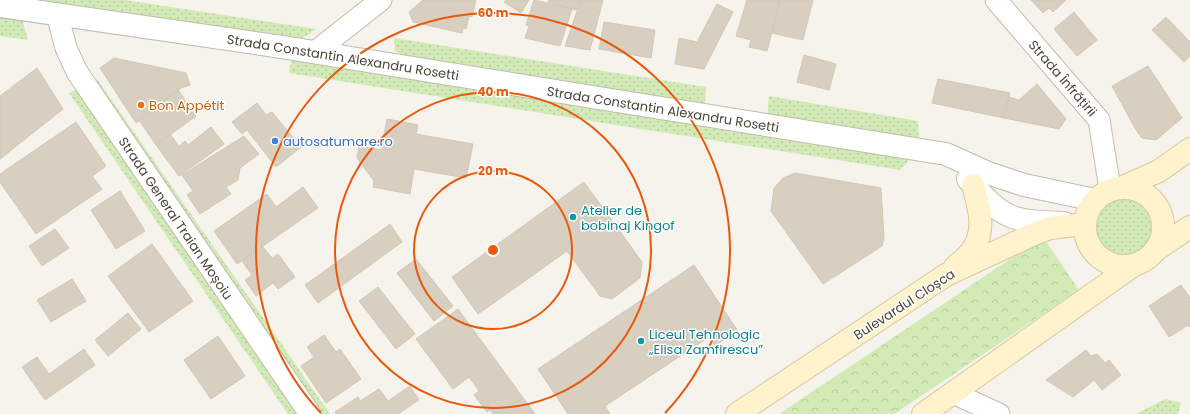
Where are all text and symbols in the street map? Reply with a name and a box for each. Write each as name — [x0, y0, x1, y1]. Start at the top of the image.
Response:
text: 60 m — [478, 4, 509, 21]
street label: Strada Constantin Alexandru Rosetti — [226, 30, 460, 85]
street label: Strada Înfrățirii — [1024, 36, 1101, 121]
street label: Strada Constantin Alexandru Rosetti — [546, 82, 780, 137]
text: 40 m — [477, 83, 509, 100]
place label: Bon Appétit — [149, 96, 224, 115]
marker: Bon Appétit — [136, 100, 146, 110]
place label: autosatumare.ro — [283, 132, 393, 151]
street label: Strada General Traian Moșoiu — [114, 133, 237, 303]
marker: autosatumare.ro — [270, 136, 280, 146]
text: 20 m — [478, 162, 508, 179]
place label: Atelier de bobinaj Kingof — [581, 201, 675, 235]
marker: Atelier de bobinaj Kingof — [568, 212, 578, 222]
centre of rings — [486, 243, 500, 257]
street label: Bulevardul Cloșca — [850, 265, 959, 344]
place label: Liceul Tehnologic „Elisa Zamfirescu” — [648, 325, 763, 359]
marker: Liceul Tehnologic „Elisa Zamfirescu” — [636, 336, 646, 346]

